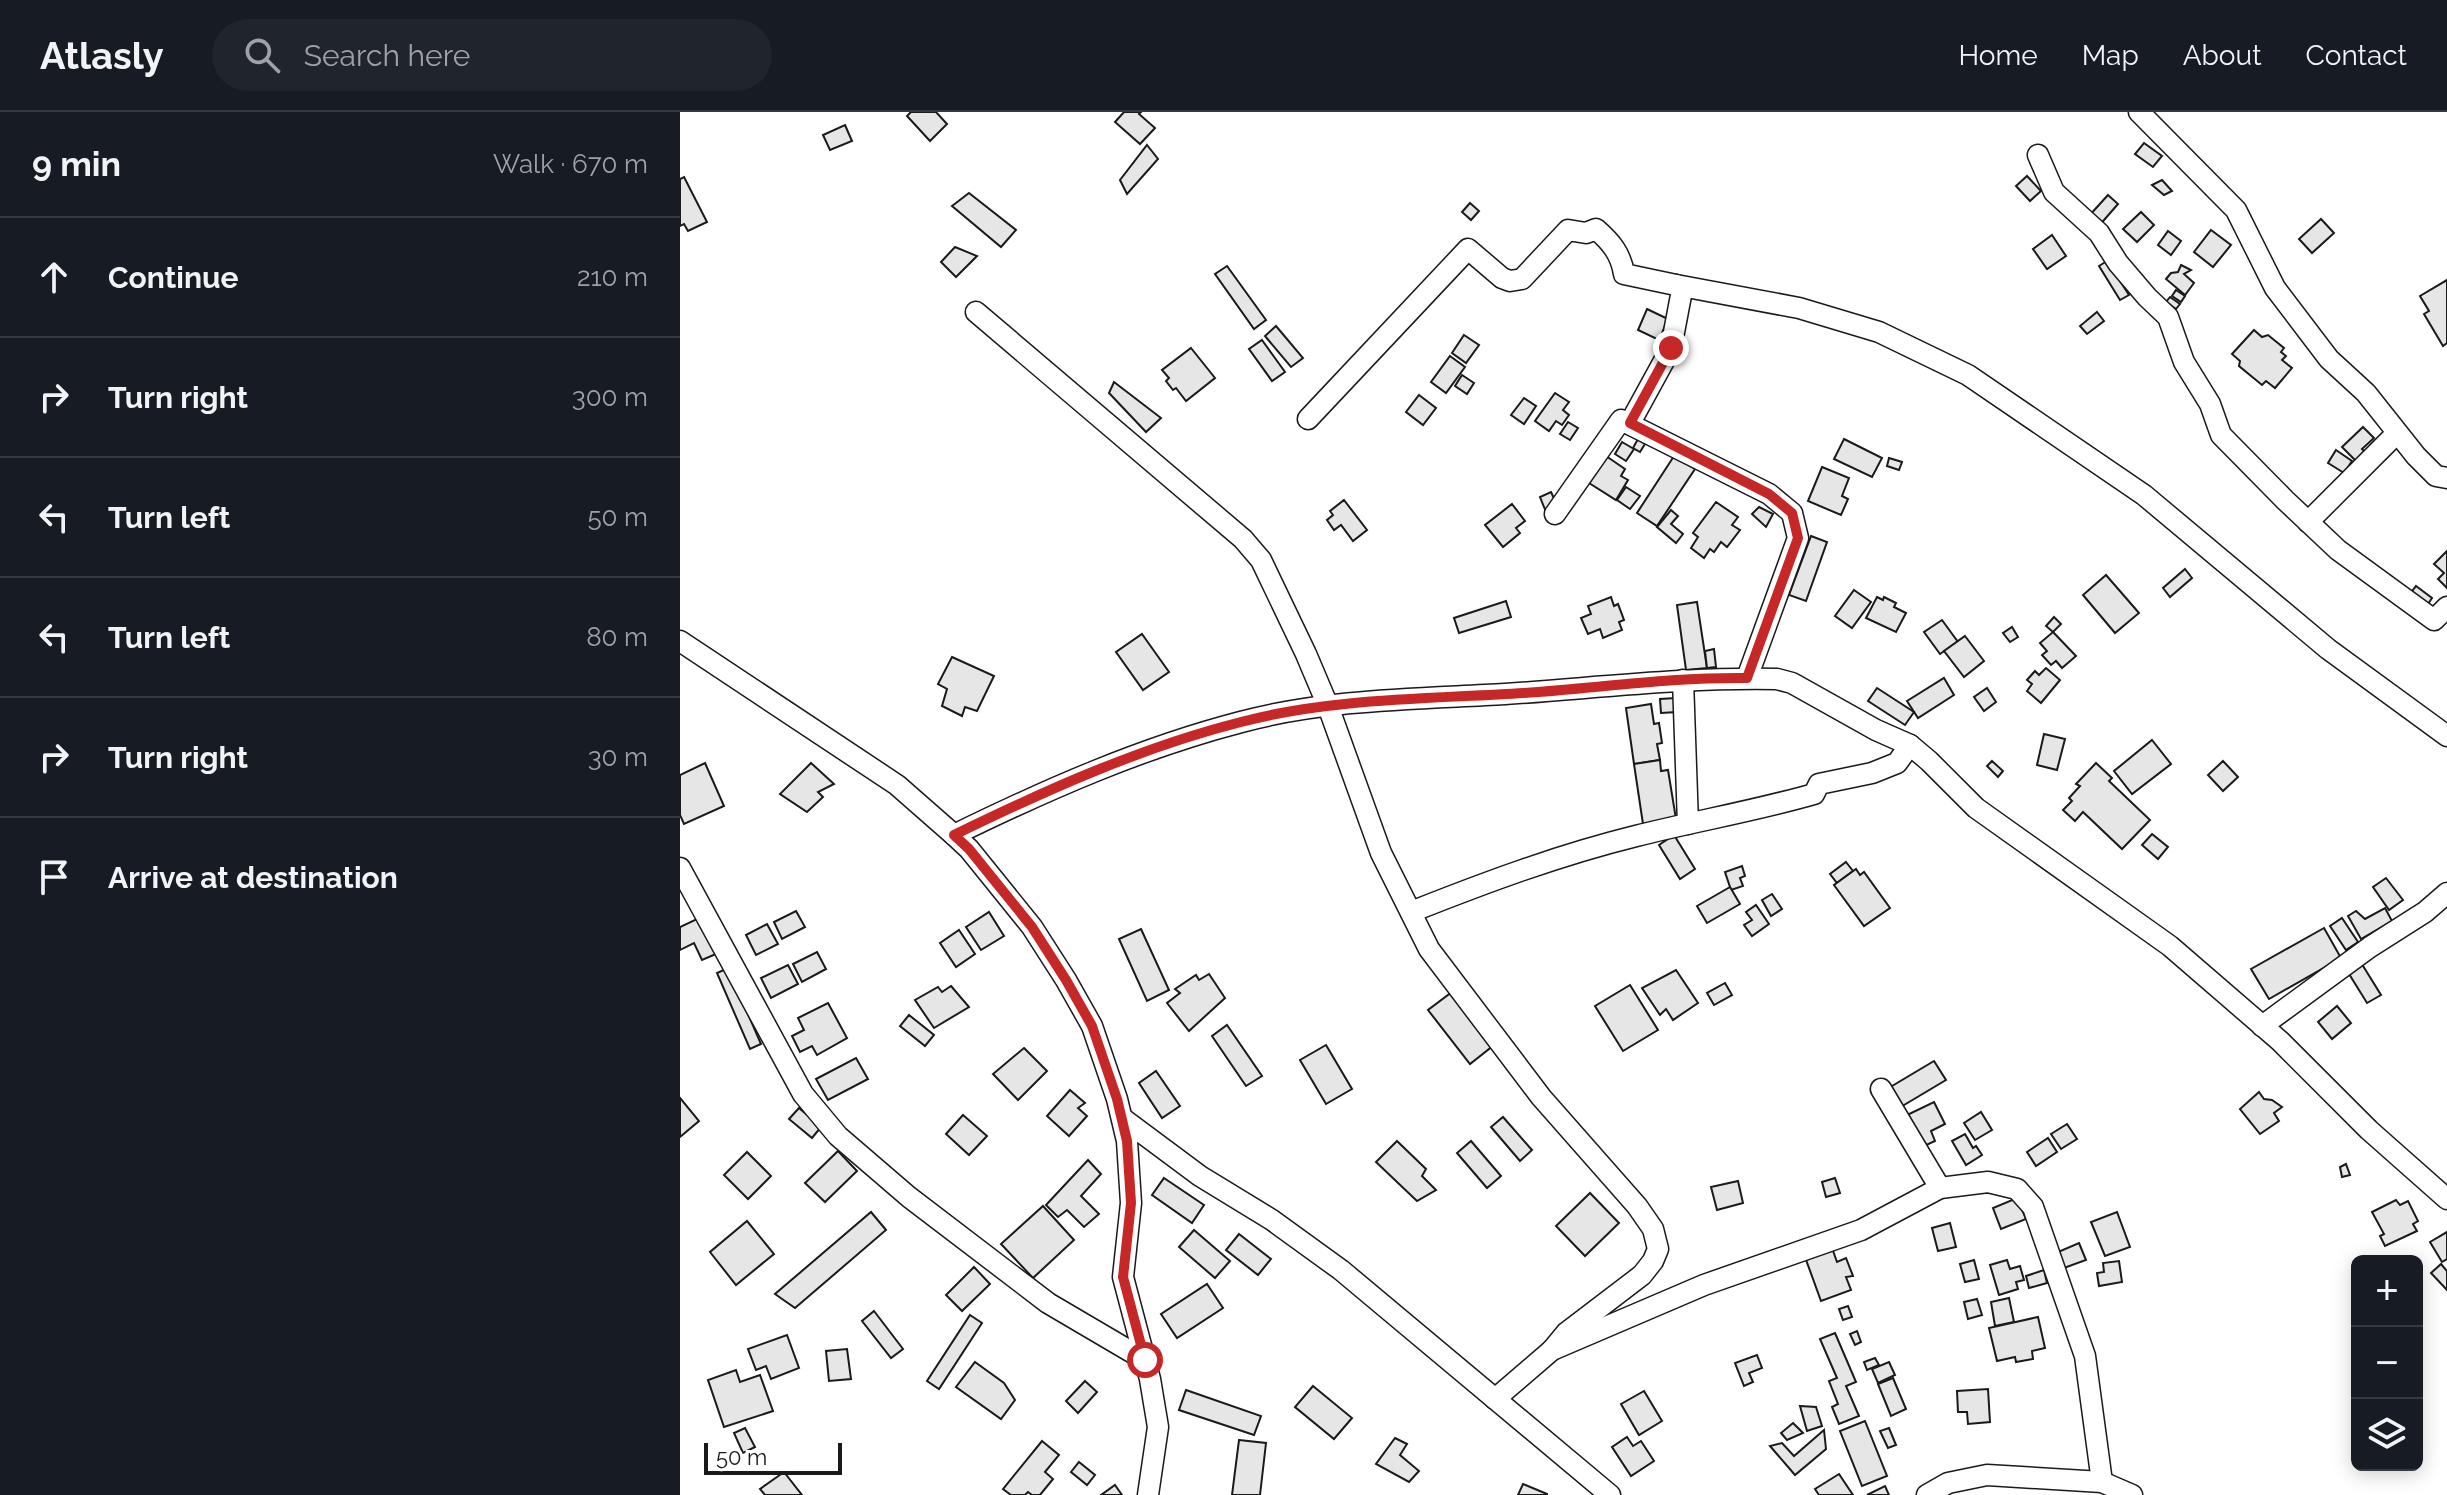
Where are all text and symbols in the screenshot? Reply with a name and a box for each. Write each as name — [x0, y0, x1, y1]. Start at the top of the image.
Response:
search box — [212, 19, 772, 91]
text: Atlasly — [40, 33, 164, 78]
icon: search — [240, 33, 284, 77]
text: Search here — [304, 38, 470, 73]
text: Home — [1958, 39, 2038, 72]
text: Map — [2082, 39, 2139, 72]
text: About — [2183, 39, 2262, 72]
text: Contact — [2306, 39, 2407, 72]
text: 9 min — [32, 144, 121, 184]
text: Walk · 670 m — [493, 149, 648, 179]
icon: ahead — [32, 255, 76, 299]
text: Continue — [108, 260, 239, 295]
text: 210 m — [577, 262, 648, 292]
route end — [1653, 330, 1689, 366]
icon: right — [32, 375, 76, 419]
text: Turn right — [108, 380, 248, 415]
text: 300 m — [572, 382, 648, 412]
icon: left — [32, 495, 76, 539]
text: Turn left — [108, 500, 230, 535]
text: 50 m — [587, 502, 648, 532]
icon: left — [32, 615, 76, 659]
text: Turn left — [108, 620, 230, 655]
text: 80 m — [586, 622, 648, 652]
icon: right — [32, 735, 76, 779]
text: Turn right — [108, 740, 248, 775]
text: 30 m — [588, 742, 648, 772]
icon: arrive — [32, 855, 76, 899]
text: Arrive at destination — [108, 860, 398, 895]
map controls — [2351, 1255, 2423, 1471]
button: + — [2351, 1255, 2423, 1327]
button: − — [2351, 1327, 2423, 1399]
route start — [1127, 1342, 1163, 1378]
button: layers — [2351, 1399, 2423, 1471]
scale bar — [704, 1439, 842, 1475]
text: 50 m — [716, 1444, 767, 1470]

